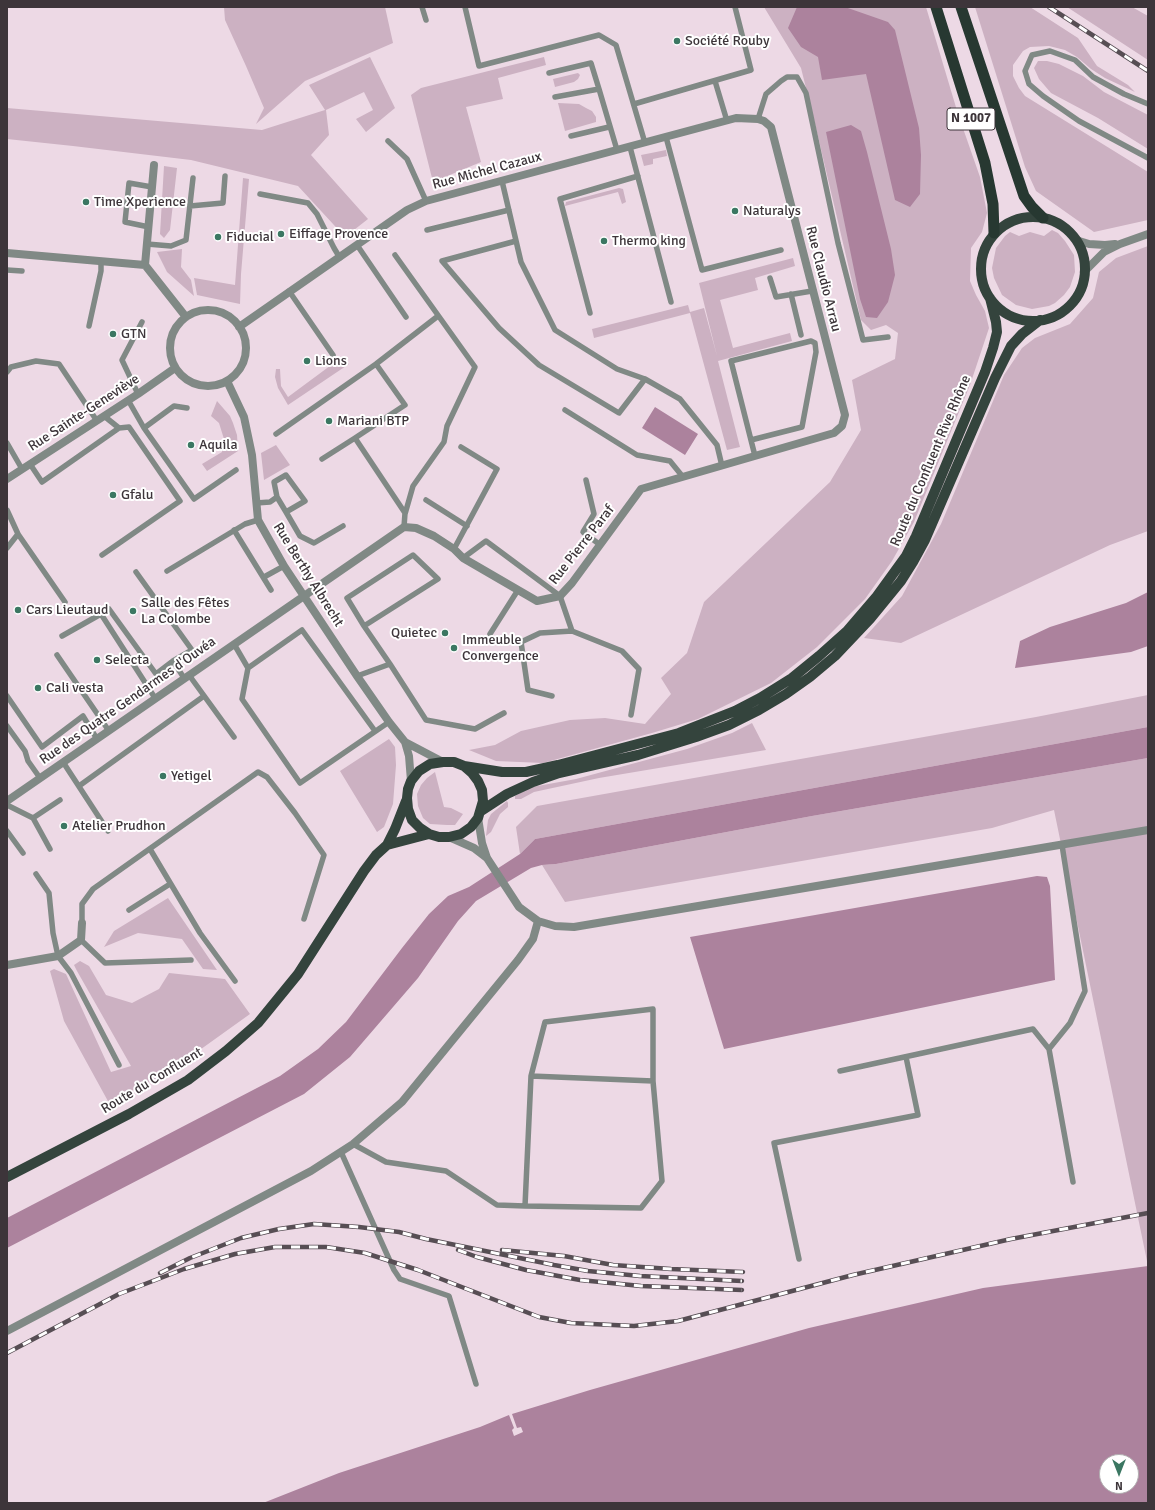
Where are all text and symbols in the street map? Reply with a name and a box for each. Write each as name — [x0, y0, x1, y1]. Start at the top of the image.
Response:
place label: Société Rouby — [685, 33, 770, 49]
marker: Société Rouby — [672, 36, 682, 46]
road number: N 1007 — [947, 108, 995, 130]
street label: Rue Michel Cazaux — [431, 148, 543, 194]
place label: Time Xperience — [94, 194, 186, 210]
marker: Time Xperience — [81, 197, 91, 207]
place label: Naturalys — [743, 203, 801, 219]
marker: Naturalys — [730, 206, 740, 216]
street label: Rue Claudio Arrau — [802, 224, 844, 334]
place label: Eiffage Provence — [289, 226, 388, 242]
place label: Fiducial — [226, 229, 274, 245]
marker: Eiffage Provence — [276, 229, 286, 239]
marker: Fiducial — [213, 232, 223, 242]
place label: Thermo king — [612, 233, 686, 249]
marker: Thermo king — [599, 236, 609, 246]
place label: GTN — [121, 326, 146, 342]
marker: GTN — [108, 329, 118, 339]
place label: Lions — [315, 353, 347, 369]
marker: Lions — [302, 356, 312, 366]
street label: Rue Sainte-Geneviève — [25, 371, 143, 455]
street label: Route du Confluent Rive Rhône — [887, 373, 975, 549]
place label: Mariani BTP — [337, 413, 409, 429]
marker: Mariani BTP — [324, 416, 334, 426]
place label: Aquila — [199, 437, 238, 453]
marker: Aquila — [186, 440, 196, 450]
place label: Gfalu — [121, 487, 153, 503]
marker: Gfalu — [108, 490, 118, 500]
street label: Rue Pierre Paraf — [546, 502, 618, 588]
street label: Rue Berthy Albrecht — [269, 520, 347, 630]
place label: Salle des Fêtes La Colombe — [141, 595, 229, 628]
place label: Cars Lieutaud — [26, 602, 108, 618]
marker: Cars Lieutaud — [13, 605, 23, 615]
marker: Salle des Fêtes La Colombe — [128, 606, 138, 616]
place label: Quietec — [391, 625, 437, 641]
marker: Quietec — [440, 628, 450, 638]
place label: Immeuble Convergence — [462, 632, 539, 664]
street label: Rue des Quatre Gendarmes d'Ouvéa — [37, 634, 219, 768]
marker: Immeuble Convergence — [449, 643, 459, 653]
place label: Selecta — [105, 652, 149, 668]
marker: Selecta — [92, 655, 102, 665]
place label: Cali vesta — [46, 680, 104, 696]
marker: Cali vesta — [33, 683, 43, 693]
place label: Yetigel — [171, 768, 212, 784]
marker: Yetigel — [158, 771, 168, 781]
place label: Atelier Prudhon — [72, 818, 166, 834]
marker: Atelier Prudhon — [59, 821, 69, 831]
street label: Route du Confluent — [98, 1044, 206, 1118]
north arrow — [1099, 1454, 1139, 1494]
text: N — [1115, 1479, 1123, 1492]

